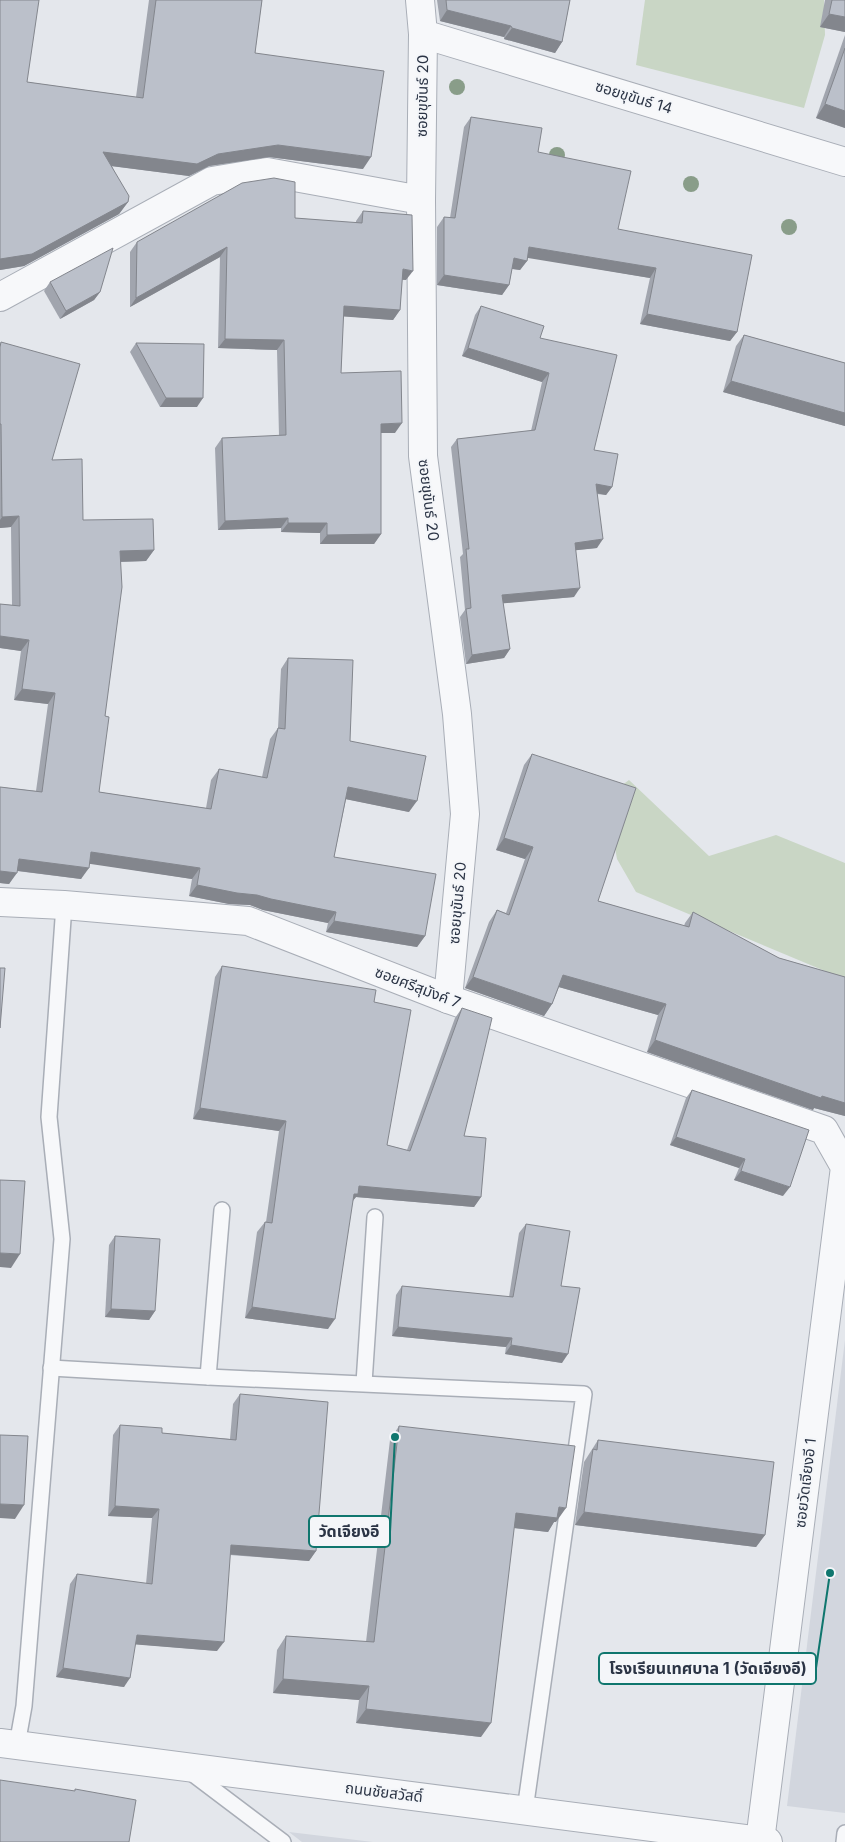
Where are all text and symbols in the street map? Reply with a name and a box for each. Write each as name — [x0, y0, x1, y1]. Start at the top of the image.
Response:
street label: ซอยขุขันธ์ 20 — [412, 55, 432, 137]
street label: ซอยขุขันธ์ 14 — [593, 76, 675, 118]
street label: ซอยขุขันธ์ 20 — [415, 458, 443, 542]
street label: ซอยขุขันธ์ 20 — [444, 861, 470, 945]
street label: ซอยศรีสุมังค์ 7 — [372, 962, 464, 1012]
street label: ซอยวัดเจียงอี 1 — [790, 1437, 820, 1529]
callout: วัดเจียงอี — [309, 1516, 390, 1547]
text: วัดเจียงอี — [318, 1521, 380, 1541]
callout: โรงเรียนเทศบาล 1 (วัดเจียงอี) — [599, 1653, 816, 1684]
text: โรงเรียนเทศบาล 1 (วัดเจียงอี) — [609, 1658, 807, 1678]
street label: ถนนชัยสวัสดิ์ — [344, 1778, 424, 1806]

